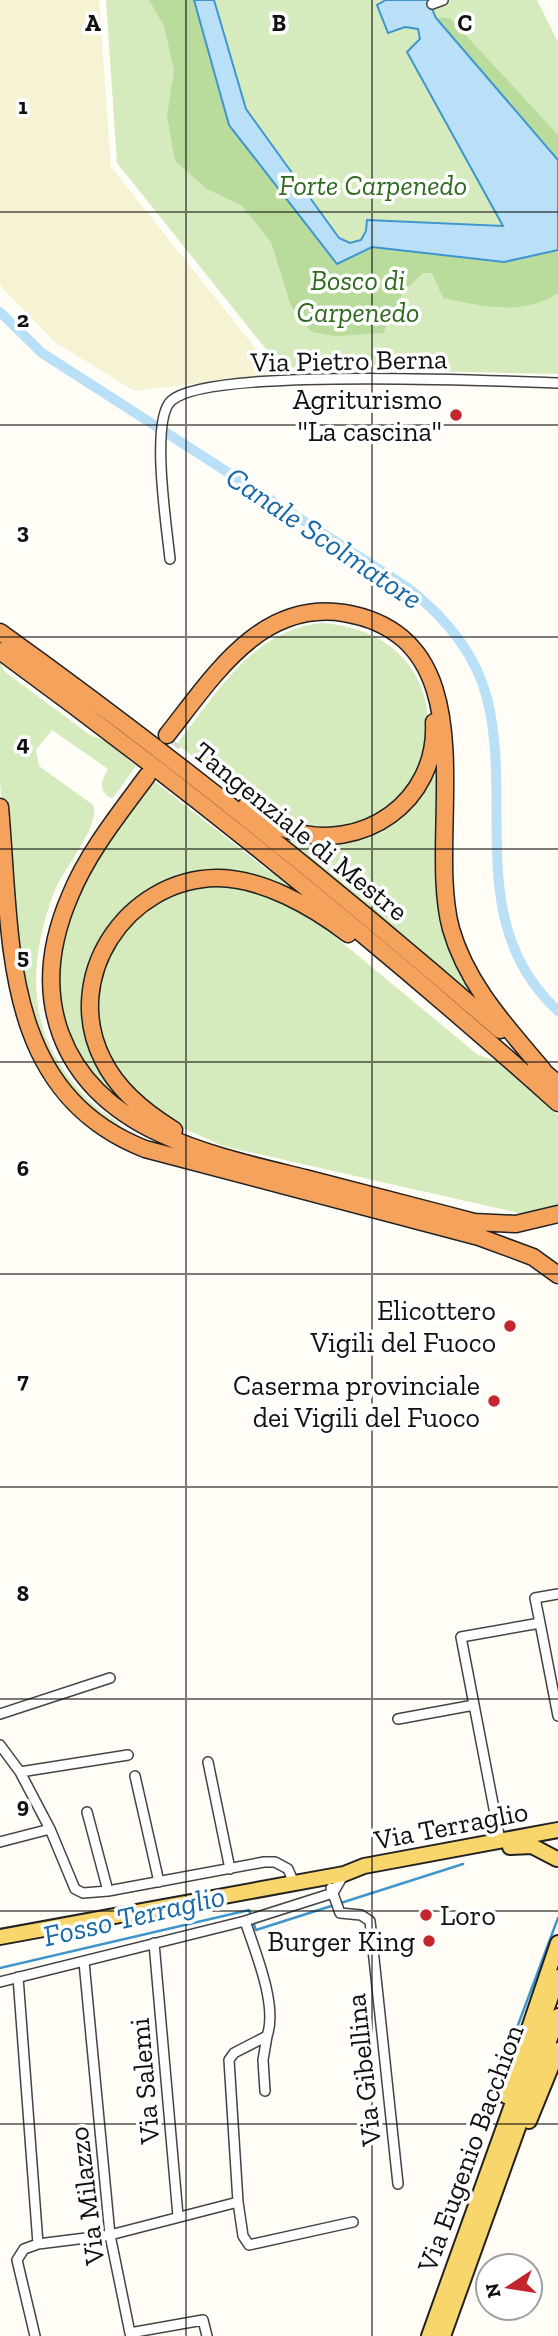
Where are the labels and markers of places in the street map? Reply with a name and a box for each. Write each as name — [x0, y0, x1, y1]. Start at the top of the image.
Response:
place label: Agriturismo "La cascina" — [293, 383, 442, 448]
marker: Agriturismo "La cascina" — [448, 407, 464, 423]
place label: Elicottero Vigili del Fuoco — [309, 1294, 496, 1359]
marker: Elicottero Vigili del Fuoco — [502, 1318, 518, 1334]
place label: Caserma provinciale dei Vigili del Fuoco — [233, 1369, 480, 1434]
marker: Caserma provinciale dei Vigili del Fuoco — [486, 1393, 502, 1409]
place label: Loro — [440, 1899, 496, 1932]
marker: Loro — [418, 1907, 434, 1923]
place label: Burger King — [267, 1925, 415, 1958]
marker: Burger King — [421, 1933, 437, 1949]

